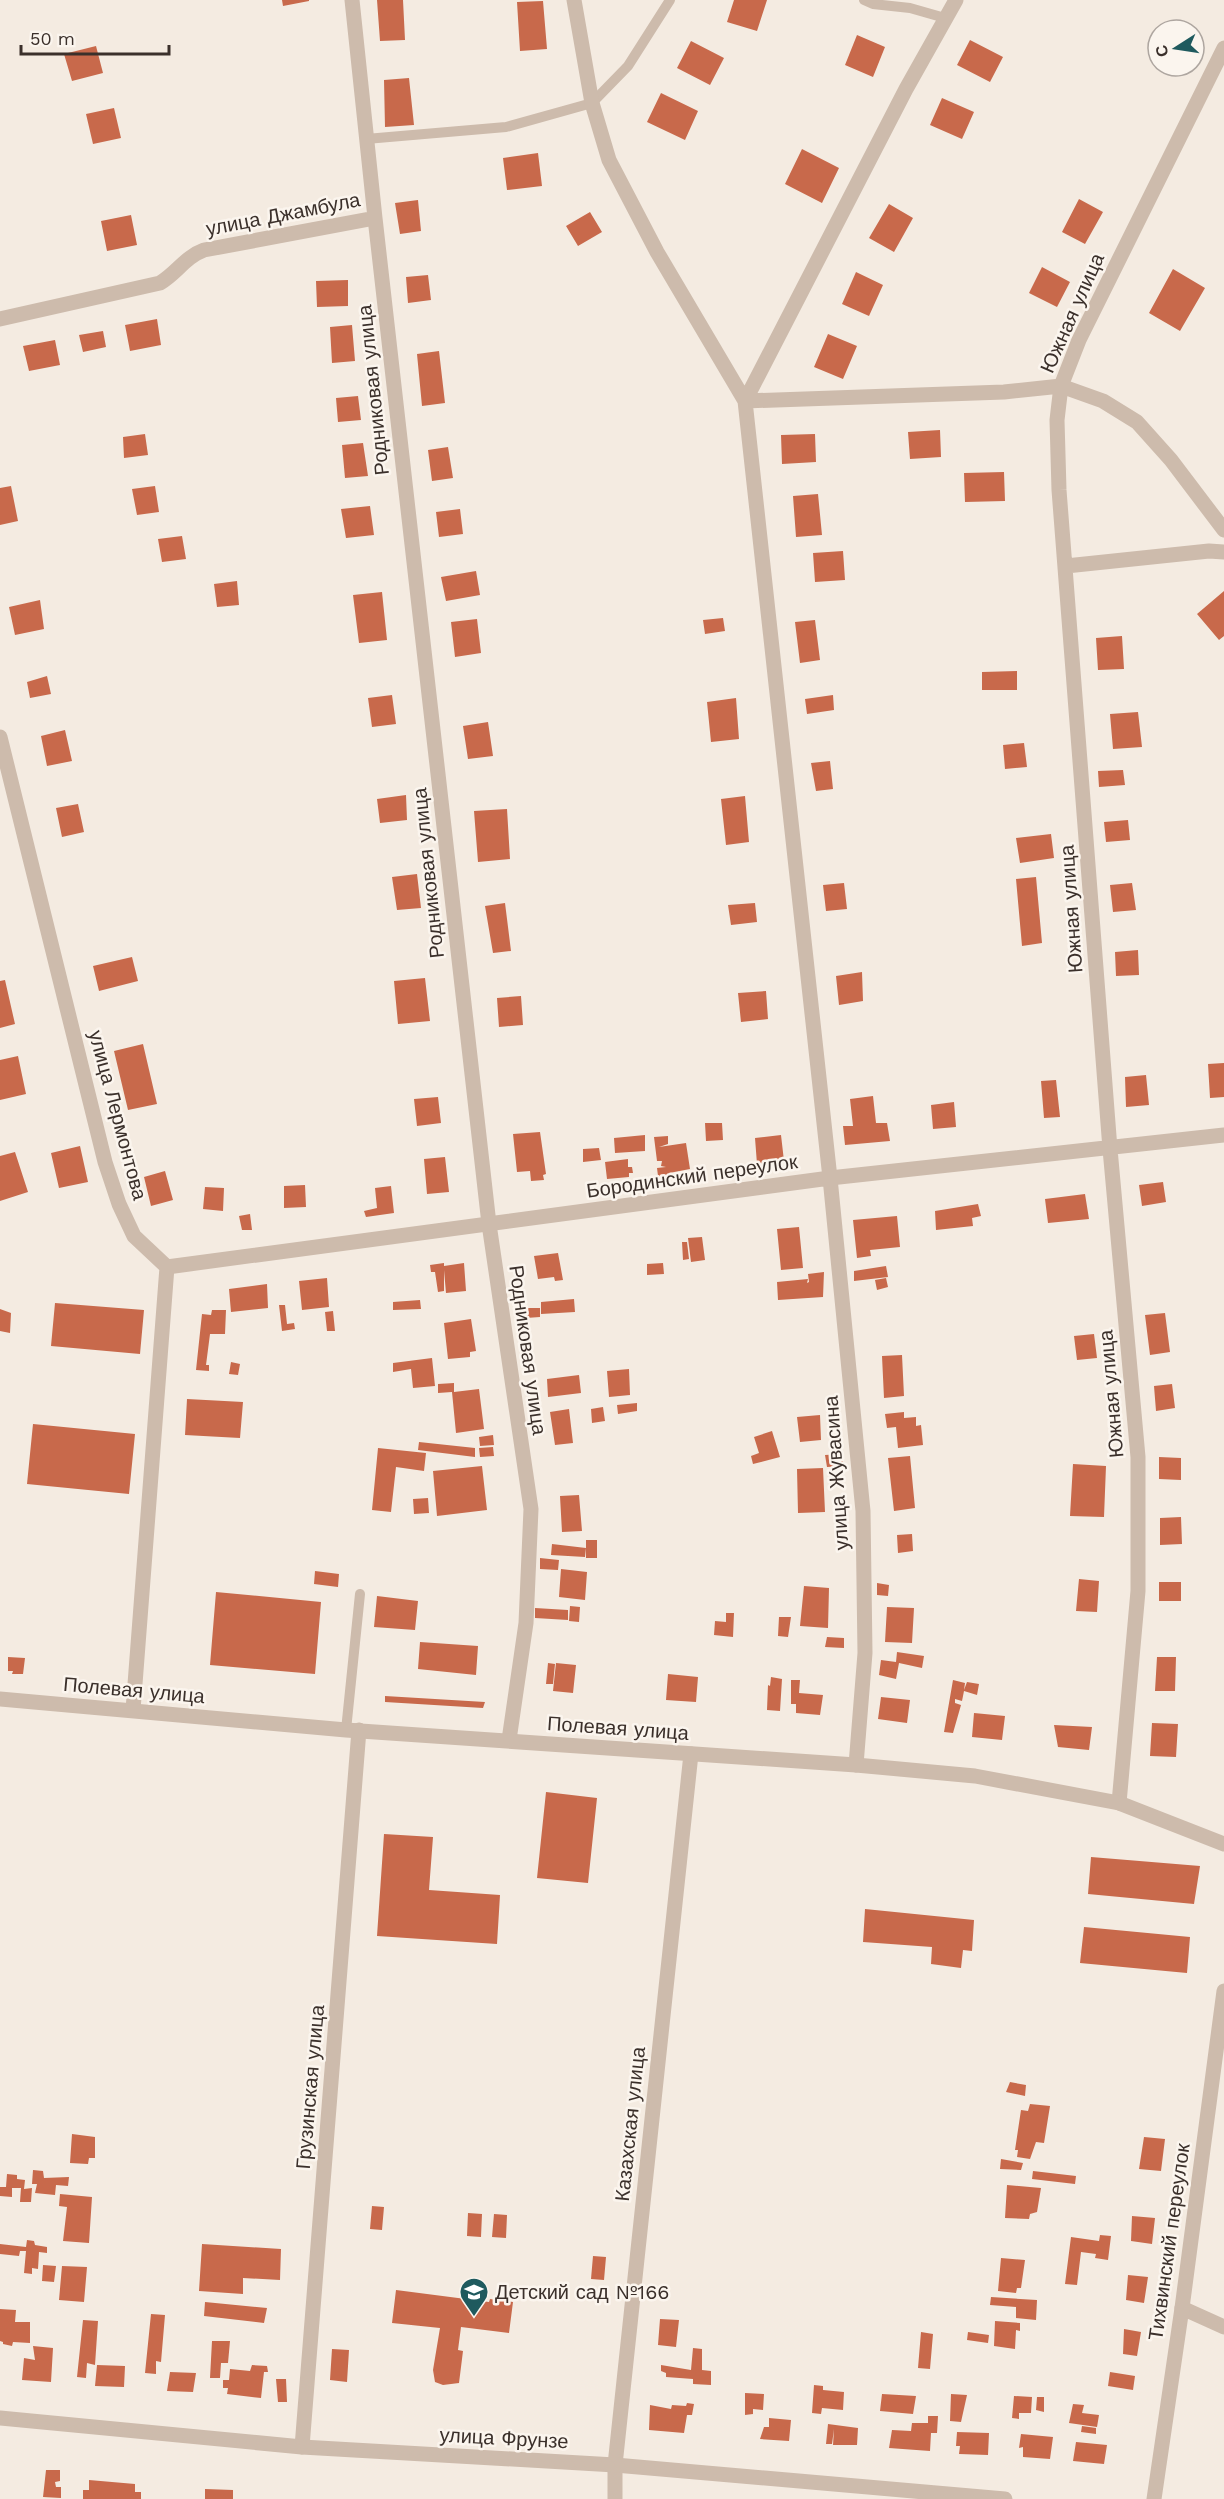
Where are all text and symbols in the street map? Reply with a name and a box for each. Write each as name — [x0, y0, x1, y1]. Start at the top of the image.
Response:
scale bar — [21, 18, 170, 56]
north arrow — [1146, 18, 1206, 78]
text: 50 m — [30, 28, 75, 49]
text: С — [1151, 43, 1172, 59]
street label: улица Джамбула — [204, 187, 363, 241]
street label: Южная улица — [1035, 249, 1109, 377]
street label: Родниковая улица — [352, 303, 394, 476]
street label: Родниковая улица — [407, 786, 449, 959]
street label: Южная улица — [1054, 843, 1087, 974]
street label: улица Лермонтова — [84, 1028, 152, 1203]
street label: Бородинский переулок — [585, 1149, 799, 1203]
street label: Родниковая улица — [504, 1264, 552, 1437]
street label: Южная улица — [1093, 1328, 1129, 1459]
street label: улица Жувасина — [819, 1394, 853, 1551]
street label: Полевая улица — [62, 1672, 207, 1708]
street label: Полевая улица — [546, 1711, 691, 1745]
street label: Грузинская улица — [291, 2003, 329, 2170]
street label: Казахская улица — [610, 2045, 650, 2203]
street label: Тихвинский переулок — [1143, 2142, 1195, 2342]
school or university icon: Детский сад №166 — [458, 2276, 490, 2318]
place label: Детский сад №166 — [495, 2280, 669, 2304]
street label: улица Фрунзе — [439, 2423, 569, 2453]

